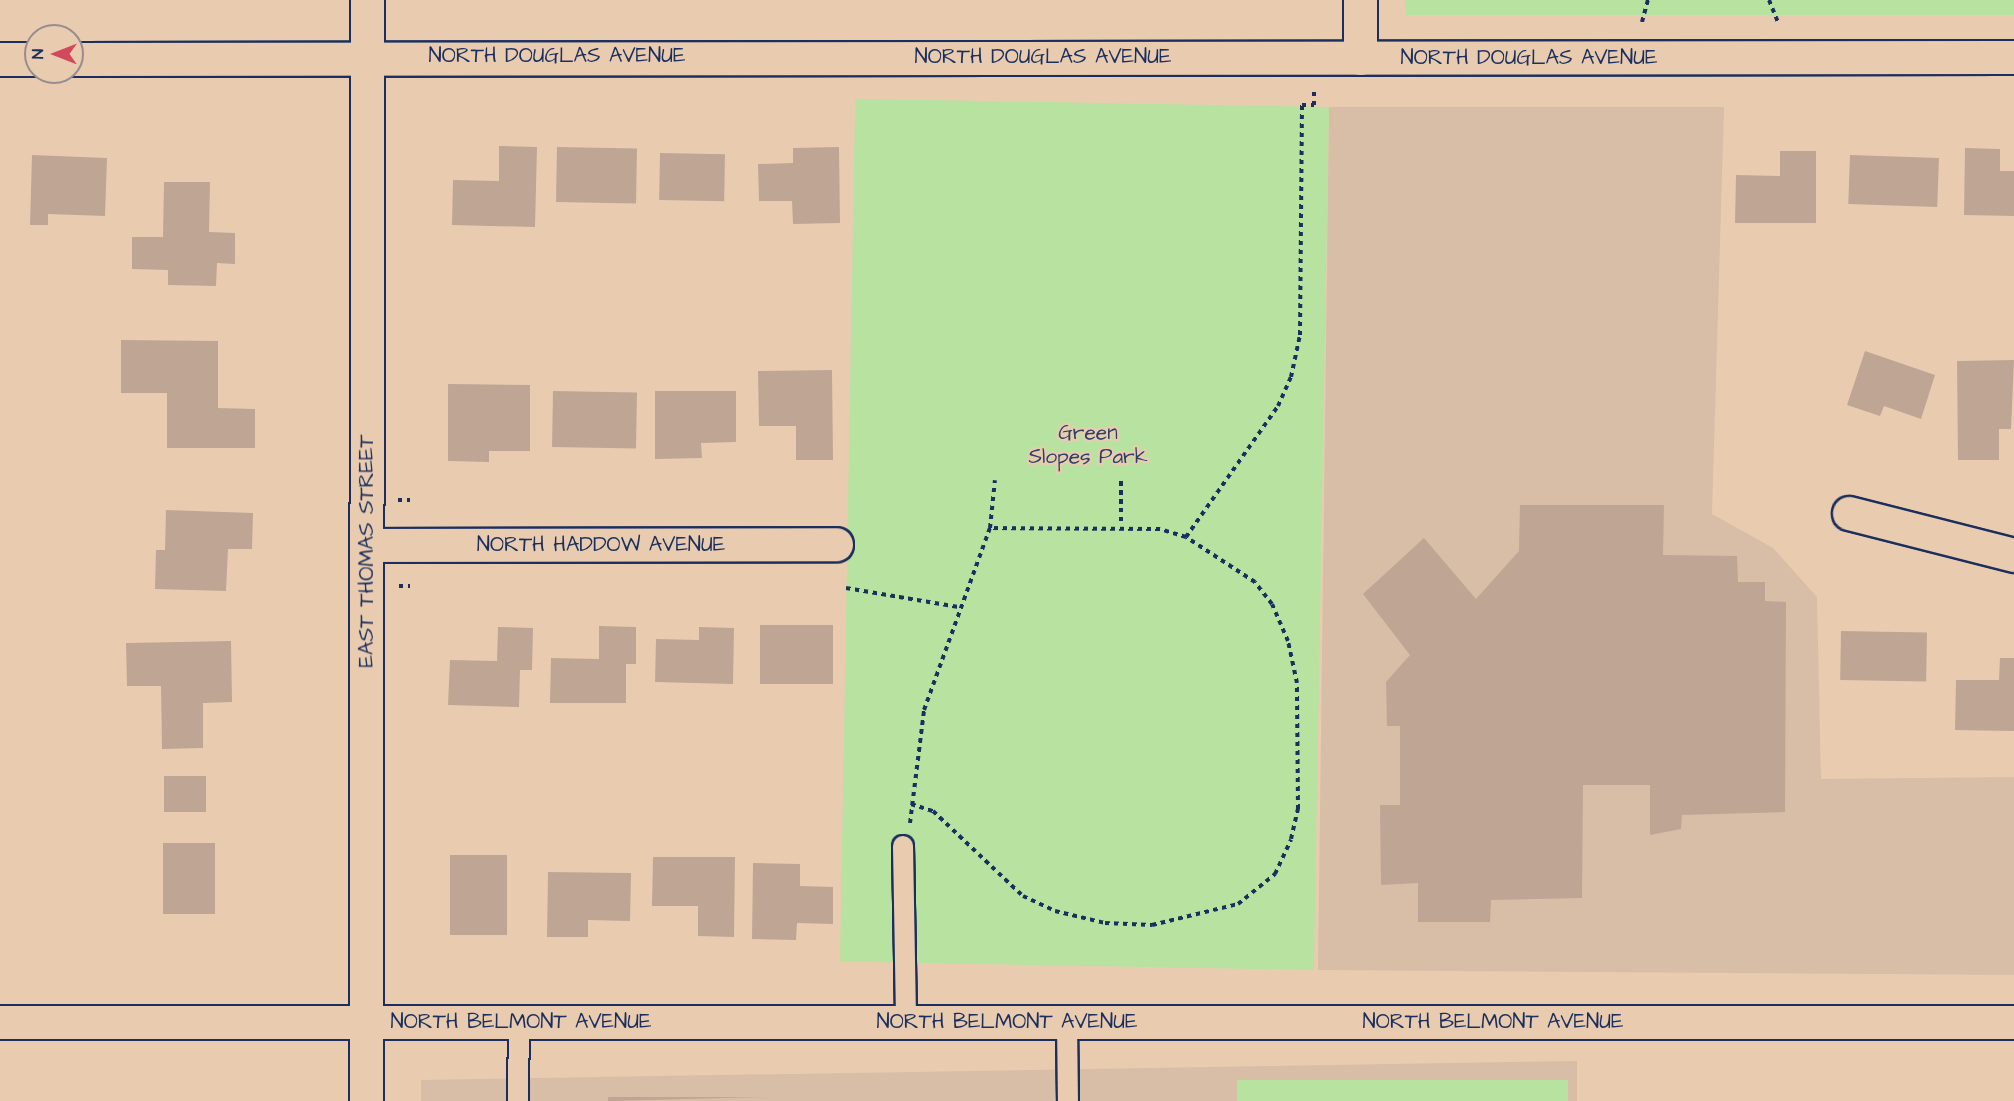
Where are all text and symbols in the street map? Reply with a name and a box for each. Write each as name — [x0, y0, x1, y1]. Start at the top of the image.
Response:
north arrow — [24, 24, 84, 84]
street label: NORTH DOUGLAS AVENUE — [429, 43, 685, 69]
street label: NORTH DOUGLAS AVENUE — [915, 44, 1171, 70]
street label: NORTH DOUGLAS AVENUE — [1401, 45, 1657, 71]
text: N — [27, 49, 49, 59]
park label: Green Slopes Park — [1028, 420, 1148, 470]
street label: EAST THOMAS STREET — [354, 435, 380, 667]
street label: NORTH HADDOW AVENUE — [477, 532, 725, 558]
street label: NORTH BELMONT AVENUE — [391, 1009, 651, 1035]
street label: NORTH BELMONT AVENUE — [877, 1009, 1137, 1035]
street label: NORTH BELMONT AVENUE — [1363, 1009, 1623, 1035]

